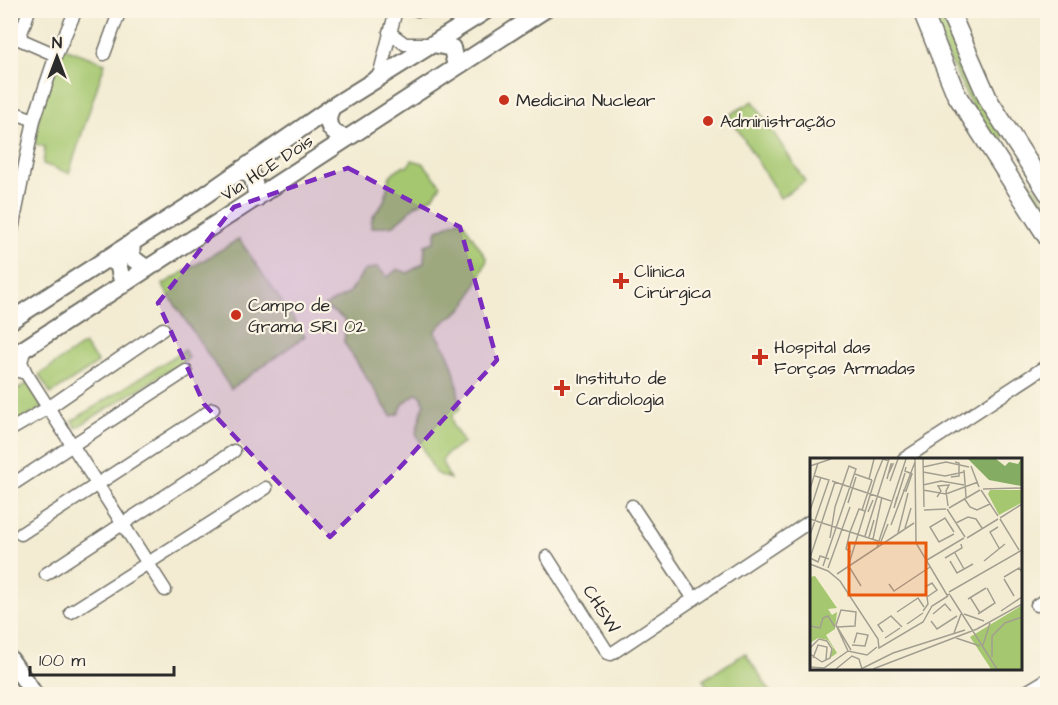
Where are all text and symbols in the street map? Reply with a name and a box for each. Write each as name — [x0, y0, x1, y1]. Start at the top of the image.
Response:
north arrow — [27, 27, 87, 87]
text: N — [52, 32, 62, 54]
place label: Medicina Nuclear — [516, 88, 656, 113]
marker: Medicina Nuclear — [497, 93, 511, 107]
place label: Administração — [720, 109, 835, 134]
marker: Administração — [701, 114, 715, 128]
street label: Via HCE Dois — [216, 129, 318, 207]
place label: Clínica Cirúrgica — [634, 259, 711, 306]
marker: Clínica Cirúrgica — [612, 272, 630, 290]
place label: Campo de Grama SRI 02 — [248, 293, 367, 339]
marker: Campo de Grama SRI 02 — [229, 308, 243, 322]
place label: Hospital das Forças Armadas — [774, 335, 915, 381]
marker: Hospital das Forças Armadas — [751, 348, 769, 366]
place label: Instituto de Cardiologia — [576, 366, 667, 413]
marker: Instituto de Cardiologia — [553, 379, 571, 397]
inset map — [810, 458, 1022, 669]
street label: CHSW — [577, 580, 625, 638]
scale bar — [30, 639, 174, 677]
text: 100 m — [39, 648, 85, 673]

